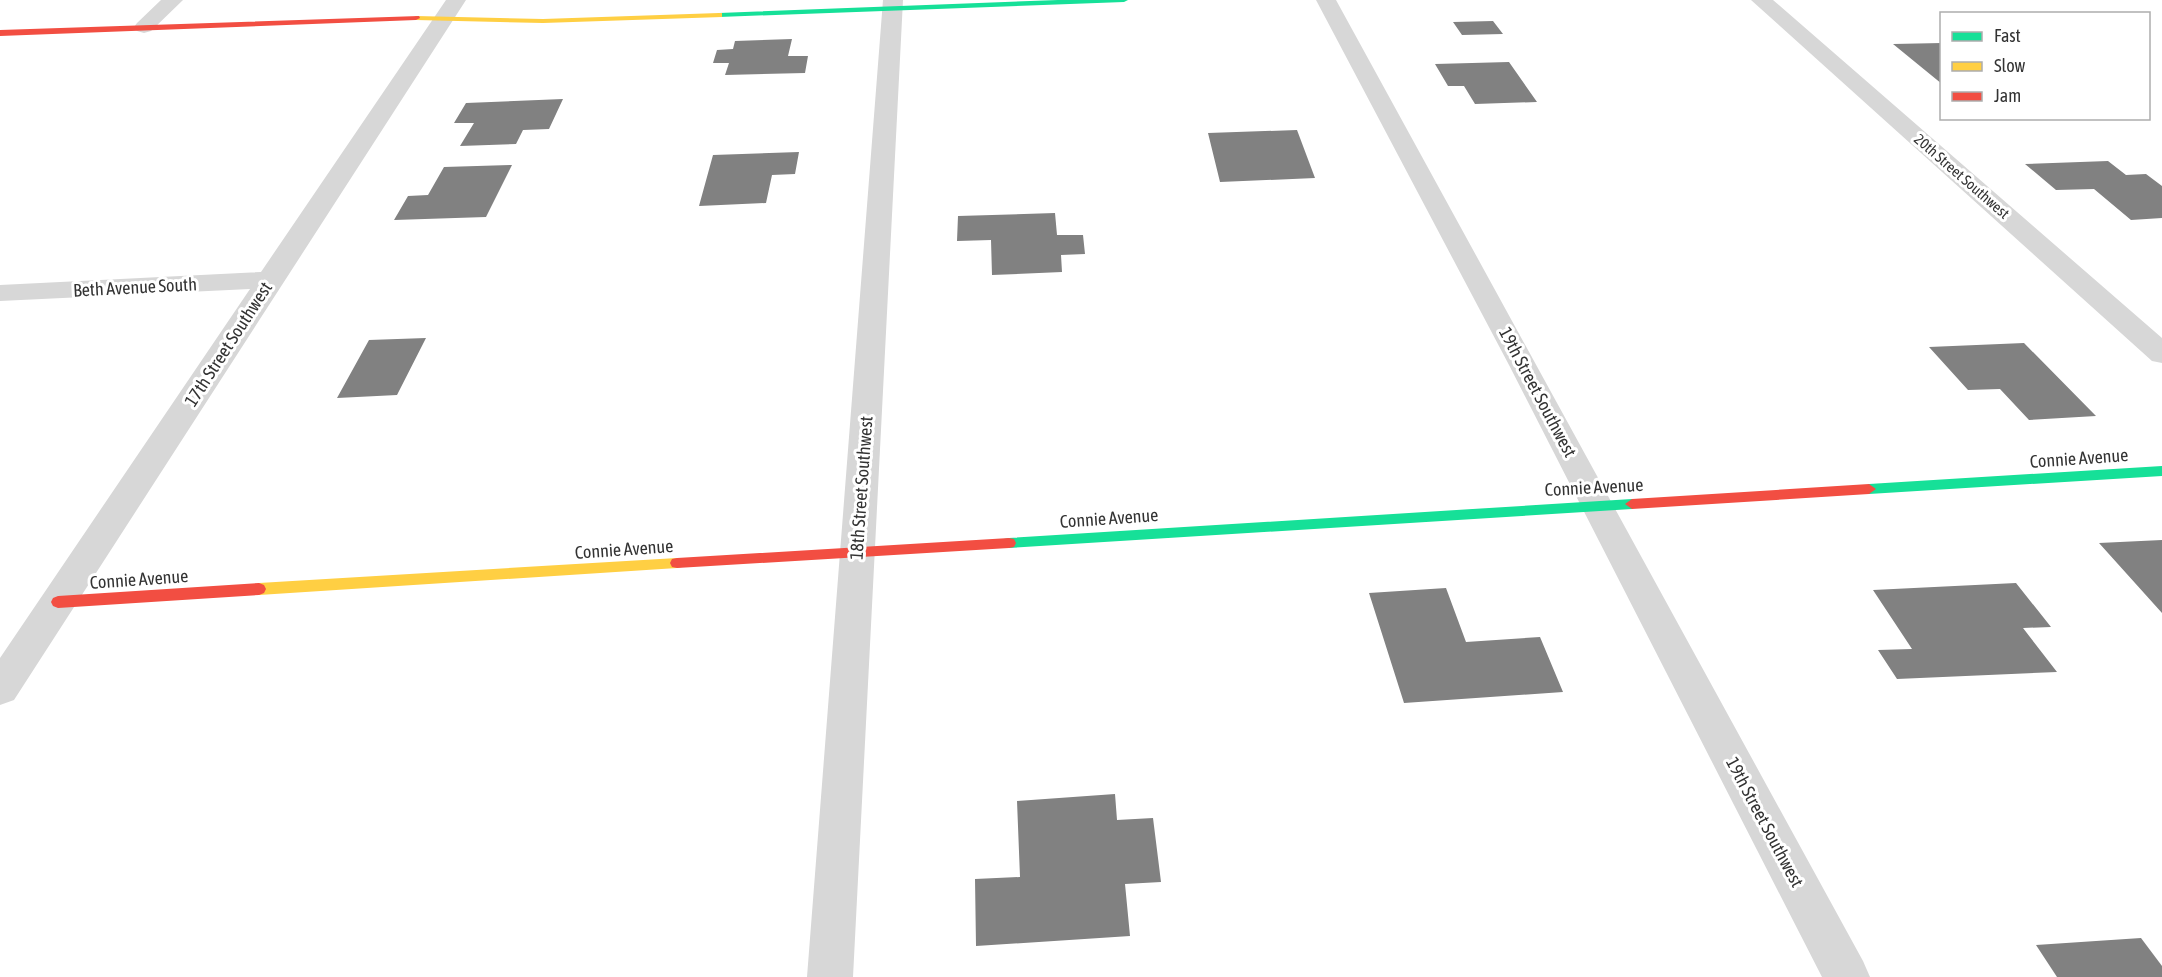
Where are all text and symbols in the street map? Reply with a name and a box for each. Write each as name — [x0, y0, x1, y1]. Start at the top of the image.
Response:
legend — [1940, 12, 2150, 120]
text: Fast — [1994, 25, 2021, 46]
text: Slow — [1994, 55, 2025, 76]
text: Jam — [1994, 85, 2021, 106]
street label: 20th Street Southwest — [1911, 130, 2013, 222]
street label: Beth Avenue South — [73, 273, 197, 301]
street label: 17th Street Southwest — [180, 278, 276, 410]
street label: 19th Street Southwest — [1495, 323, 1581, 461]
street label: 18th Street Southwest — [845, 415, 877, 561]
street label: Connie Avenue — [2029, 444, 2129, 472]
street label: Connie Avenue — [1544, 474, 1644, 500]
street label: Connie Avenue — [1059, 504, 1159, 532]
street label: Connie Avenue — [574, 535, 674, 563]
street label: Connie Avenue — [89, 565, 189, 593]
street label: 19th Street Southwest — [1722, 753, 1808, 891]

